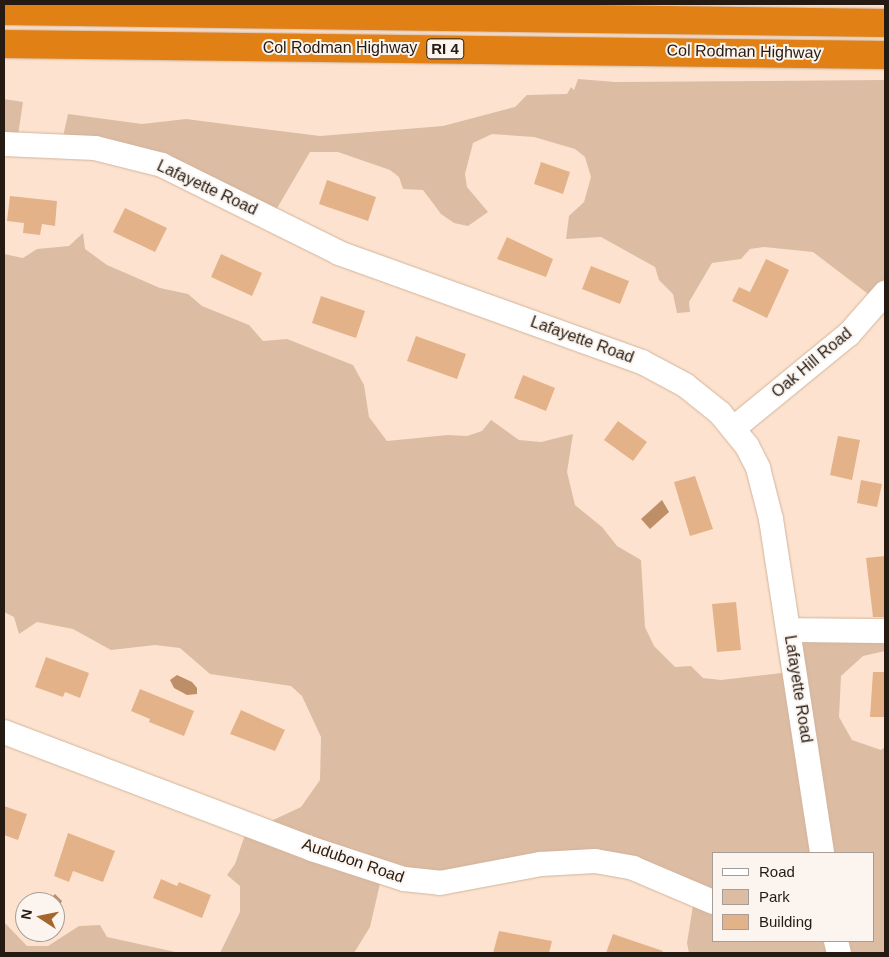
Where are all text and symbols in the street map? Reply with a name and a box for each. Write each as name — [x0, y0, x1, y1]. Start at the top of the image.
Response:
road number: RI 4 — [425, 36, 465, 62]
street label: Col Rodman Highway — [263, 38, 417, 58]
street label: Col Rodman Highway — [666, 41, 822, 63]
street label: Lafayette Road — [154, 156, 260, 220]
street label: Lafayette Road — [528, 312, 636, 368]
street label: Oak Hill Road — [768, 324, 856, 402]
street label: Lafayette Road — [780, 634, 816, 744]
street label: Audubon Road — [299, 835, 407, 887]
legend — [712, 852, 874, 942]
text: Road — [759, 863, 795, 880]
text: Park — [759, 888, 790, 905]
north arrow — [15, 892, 65, 942]
text: N — [17, 908, 35, 921]
text: Building — [759, 913, 812, 930]

